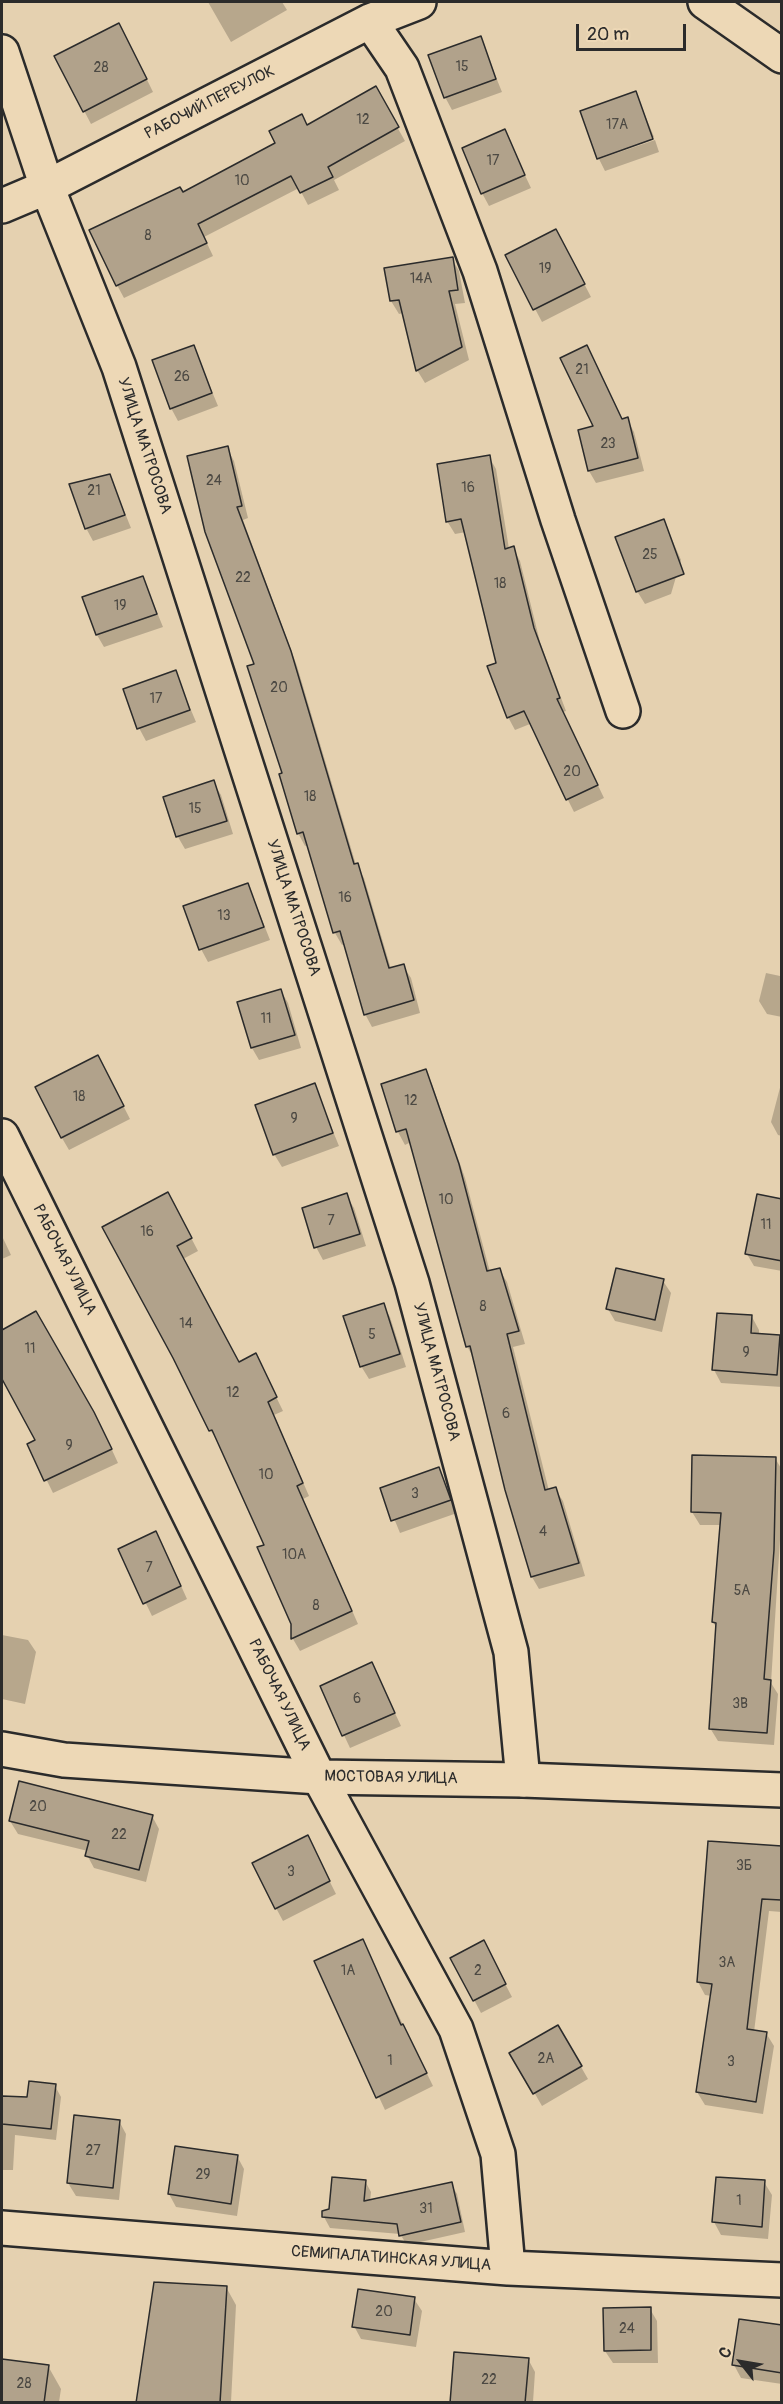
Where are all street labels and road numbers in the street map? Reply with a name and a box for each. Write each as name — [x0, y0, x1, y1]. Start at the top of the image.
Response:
street label: РАБОЧИЙ ПЕРЕУЛОК — [142, 62, 278, 144]
street label: УЛИЦА МАТРОСОВА — [113, 375, 175, 517]
street label: УЛИЦА МАТРОСОВА — [262, 837, 324, 979]
street label: РАБОЧАЯ УЛИЦА — [28, 1202, 100, 1318]
street label: УЛИЦА МАТРОСОВА — [408, 1301, 464, 1443]
street label: РАБОЧАЯ УЛИЦА — [244, 1636, 314, 1754]
street label: МОСТОВАЯ УЛИЦА — [324, 1767, 458, 1789]
street label: СЕМИПАЛАТИНСКАЯ УЛИЦА — [290, 2242, 492, 2276]

